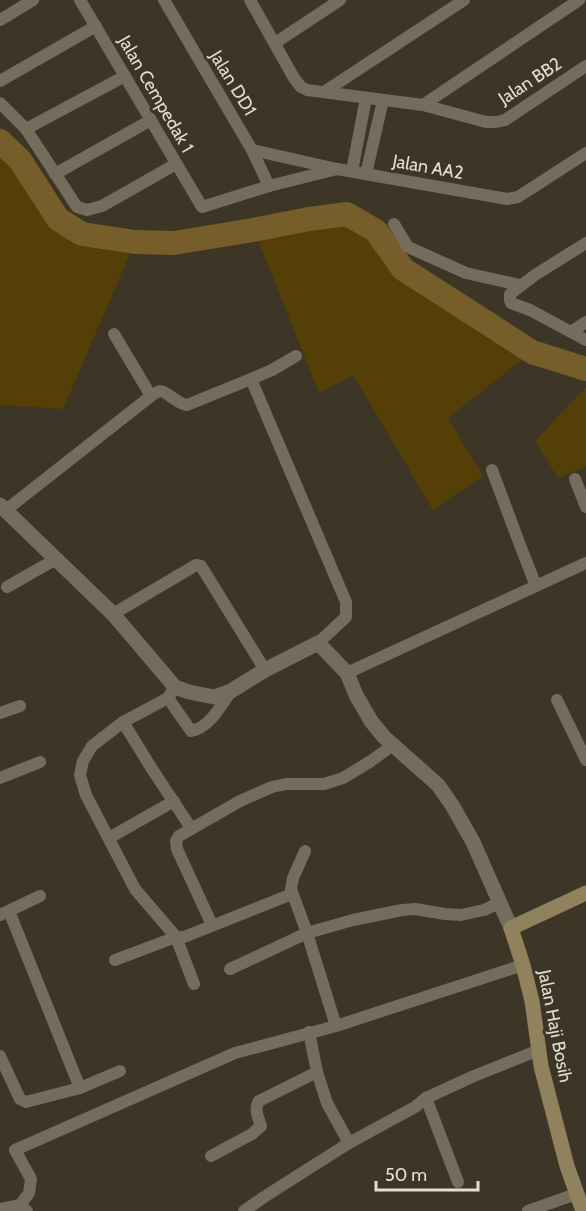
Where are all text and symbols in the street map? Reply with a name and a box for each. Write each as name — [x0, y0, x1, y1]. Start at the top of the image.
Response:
street label: Jalan Cempedak 1 — [113, 31, 198, 157]
street label: Jalan DD1 — [204, 46, 261, 120]
street label: Jalan BB2 — [493, 52, 566, 110]
street label: Jalan AA2 — [390, 150, 465, 184]
street label: Jalan Haji Bosih — [533, 967, 577, 1084]
scale bar — [376, 1154, 478, 1192]
text: 50 m — [385, 1164, 427, 1186]

